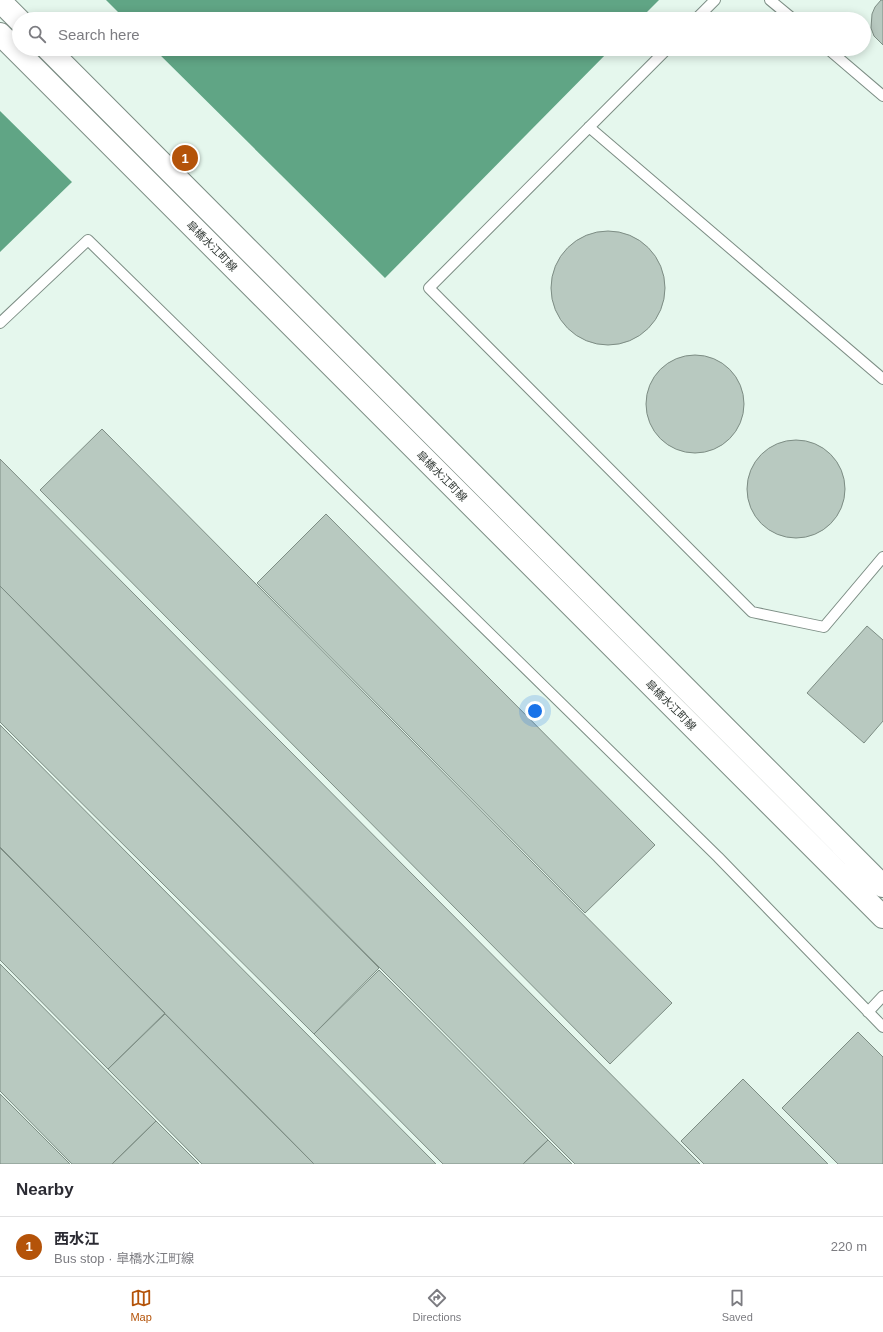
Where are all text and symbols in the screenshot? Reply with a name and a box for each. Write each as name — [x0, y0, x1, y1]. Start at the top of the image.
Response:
search box — [12, 12, 871, 56]
icon: search — [26, 23, 48, 45]
text: Search here — [58, 26, 140, 43]
pin: 1 — [172, 143, 198, 173]
street label: 皐橋水江町線 — [184, 218, 240, 274]
street label: 皐橋水江町線 — [414, 448, 470, 504]
street label: 皐橋水江町線 — [643, 677, 699, 733]
your location — [525, 701, 545, 721]
text: Nearby — [16, 1180, 74, 1199]
text: 西水江 — [54, 1230, 99, 1247]
text: 1 — [25, 1239, 33, 1254]
text: 220 m — [831, 1239, 867, 1254]
text: Bus stop · 皐橋水江町線 — [54, 1251, 194, 1266]
tab: Map — [130, 1287, 152, 1323]
tab: Directions — [412, 1287, 461, 1323]
tab: Saved — [722, 1287, 753, 1323]

